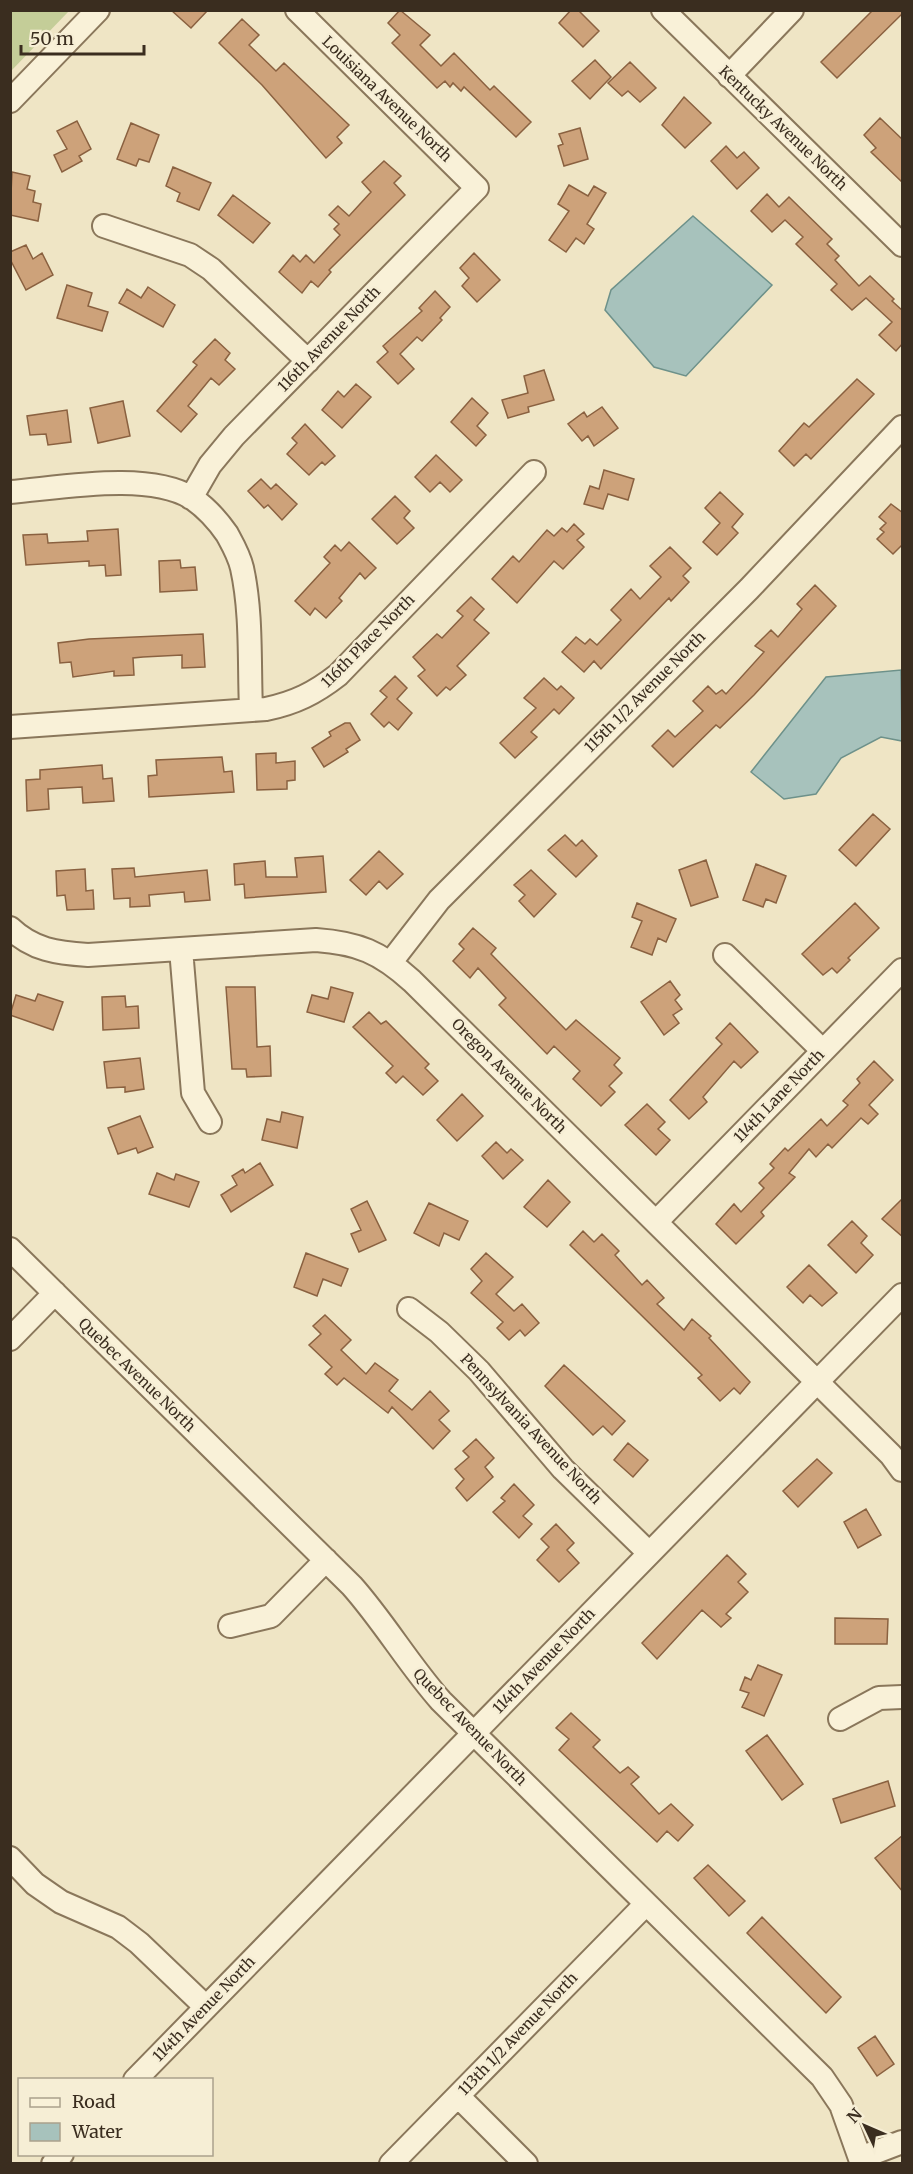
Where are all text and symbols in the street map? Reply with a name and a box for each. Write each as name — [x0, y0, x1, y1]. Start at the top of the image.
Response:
scale bar — [21, 18, 144, 56]
text: 50 m — [30, 27, 74, 50]
street label: Louisiana Avenue North — [319, 32, 456, 166]
street label: Kentucky Avenue North — [715, 61, 852, 194]
street label: 116th Avenue North — [273, 282, 384, 395]
street label: 116th Place North — [317, 590, 418, 691]
street label: 115th 1/2 Avenue North — [580, 627, 709, 756]
street label: Oregon Avenue North — [448, 1014, 571, 1137]
street label: 114th Lane North — [729, 1045, 828, 1146]
street label: Quebec Avenue North — [75, 1314, 200, 1436]
street label: Pennsylvania Avenue North — [457, 1349, 606, 1508]
street label: 114th Avenue North — [488, 1604, 599, 1717]
street label: Quebec Avenue North — [409, 1664, 531, 1789]
street label: 114th Avenue North — [148, 1952, 259, 2065]
street label: 113th 1/2 Avenue North — [454, 1968, 581, 2099]
legend — [18, 2078, 213, 2156]
text: Road — [72, 2090, 116, 2113]
north arrow — [835, 2096, 895, 2156]
text: N — [843, 2104, 866, 2127]
text: Water — [71, 2120, 123, 2143]

